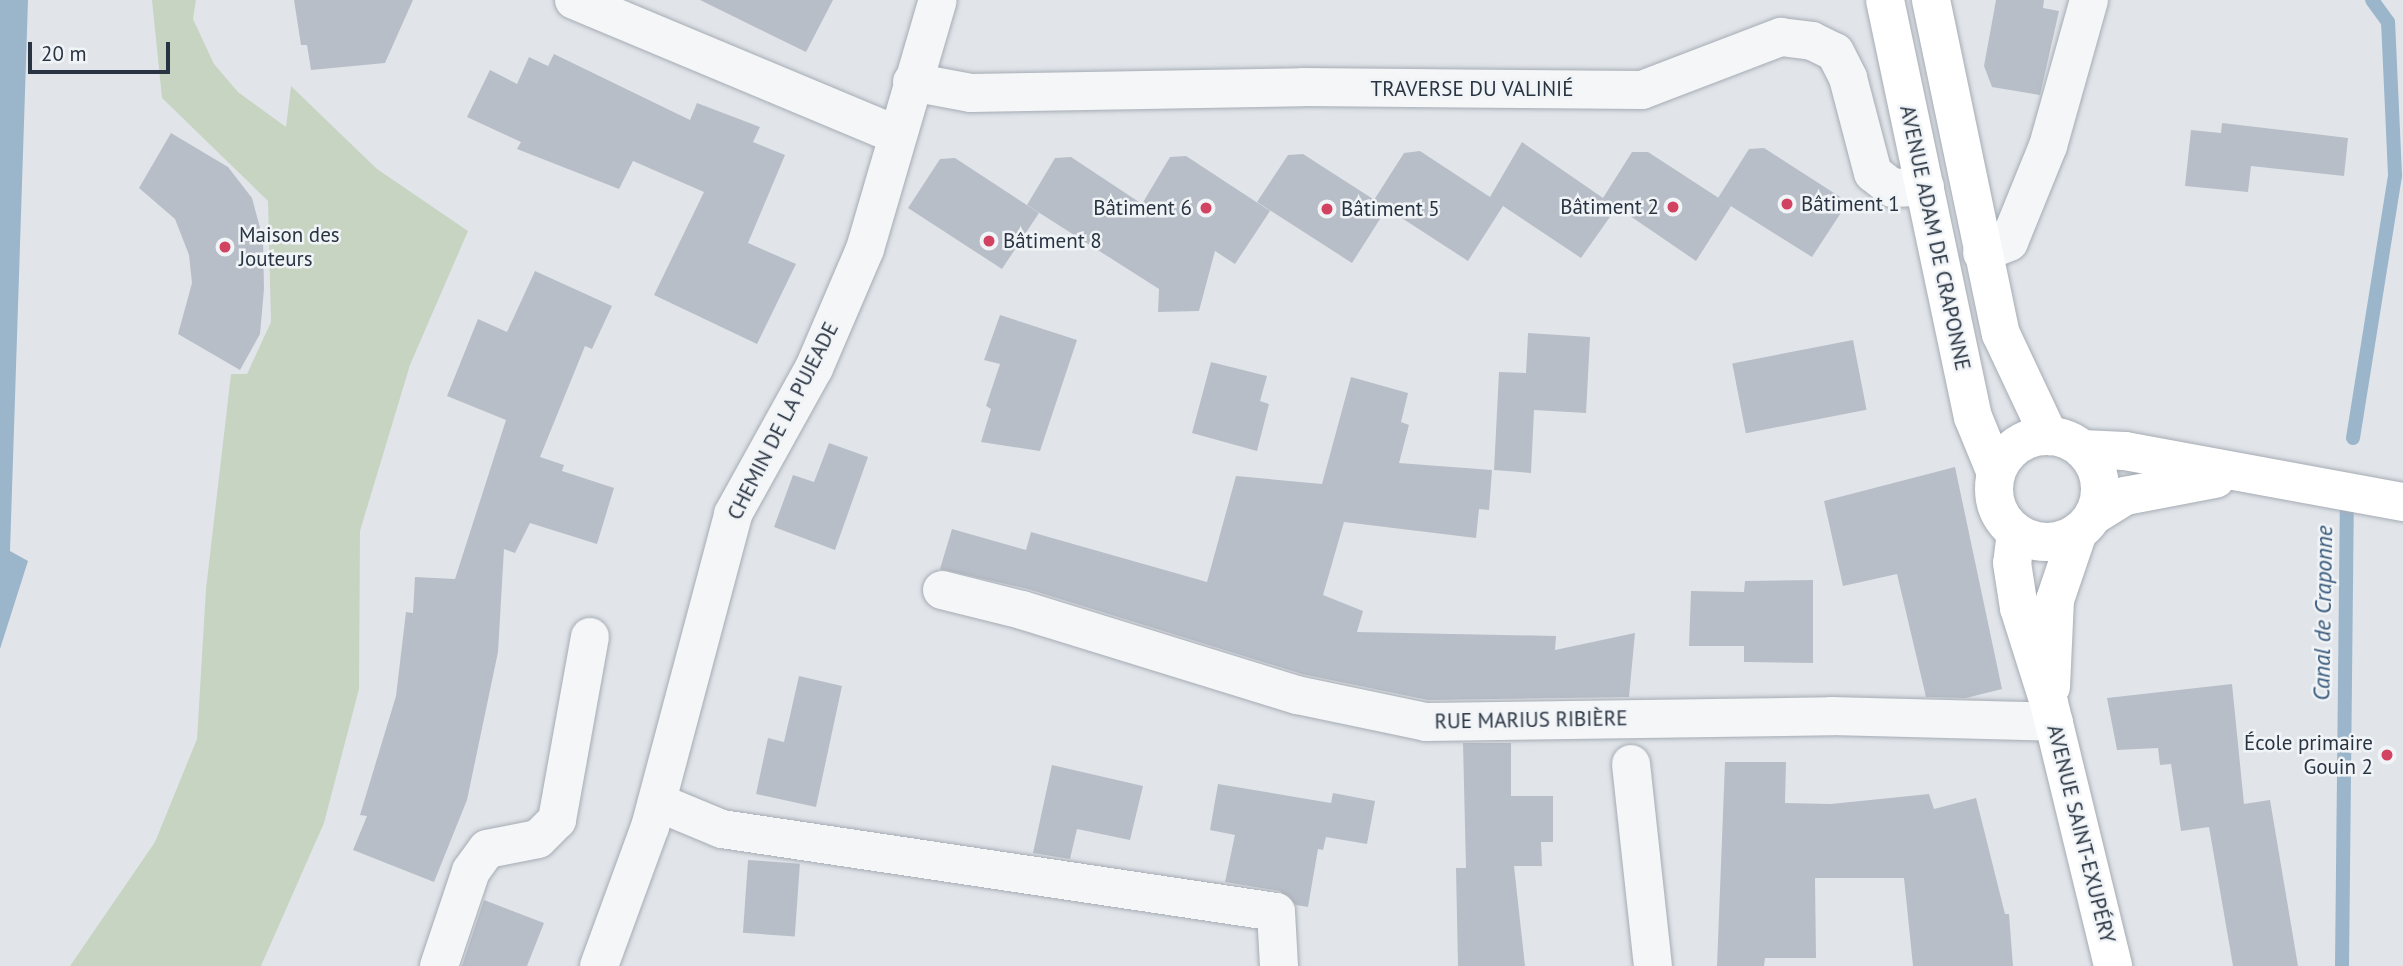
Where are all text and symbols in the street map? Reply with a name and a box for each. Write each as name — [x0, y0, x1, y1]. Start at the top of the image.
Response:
scale bar — [32, 28, 173, 72]
text: 20 m — [41, 40, 87, 67]
street label: TRAVERSE DU VALINIÉ — [1370, 76, 1574, 102]
street label: AVENUE ADAM DE CRAPONNE — [1894, 103, 1976, 373]
place label: Bâtiment 1 — [1801, 191, 1900, 217]
place label: Bâtiment 2 — [1560, 194, 1659, 220]
place label: Bâtiment 6 — [1093, 195, 1192, 221]
place label: Bâtiment 5 — [1341, 196, 1440, 222]
marker: Bâtiment 1 — [1779, 196, 1795, 212]
marker: Bâtiment 2 — [1665, 199, 1681, 215]
marker: Bâtiment 6 — [1198, 200, 1214, 216]
marker: Bâtiment 5 — [1319, 201, 1335, 217]
place label: Maison des Jouteurs — [239, 222, 340, 272]
place label: Bâtiment 8 — [1003, 228, 1102, 254]
marker: Bâtiment 8 — [981, 233, 997, 249]
marker: Maison des Jouteurs — [217, 239, 233, 255]
street label: CHEMIN DE LA PUJEADE — [722, 318, 844, 524]
water label: Canal de Craponne — [2308, 525, 2338, 701]
street label: RUE MARIUS RIBIÈRE — [1434, 706, 1628, 734]
street label: AVENUE SAINT-EXUPÉRY — [2042, 722, 2120, 946]
place label: École primaire Gouin 2 — [2244, 730, 2373, 780]
marker: École primaire Gouin 2 — [2379, 747, 2395, 763]

